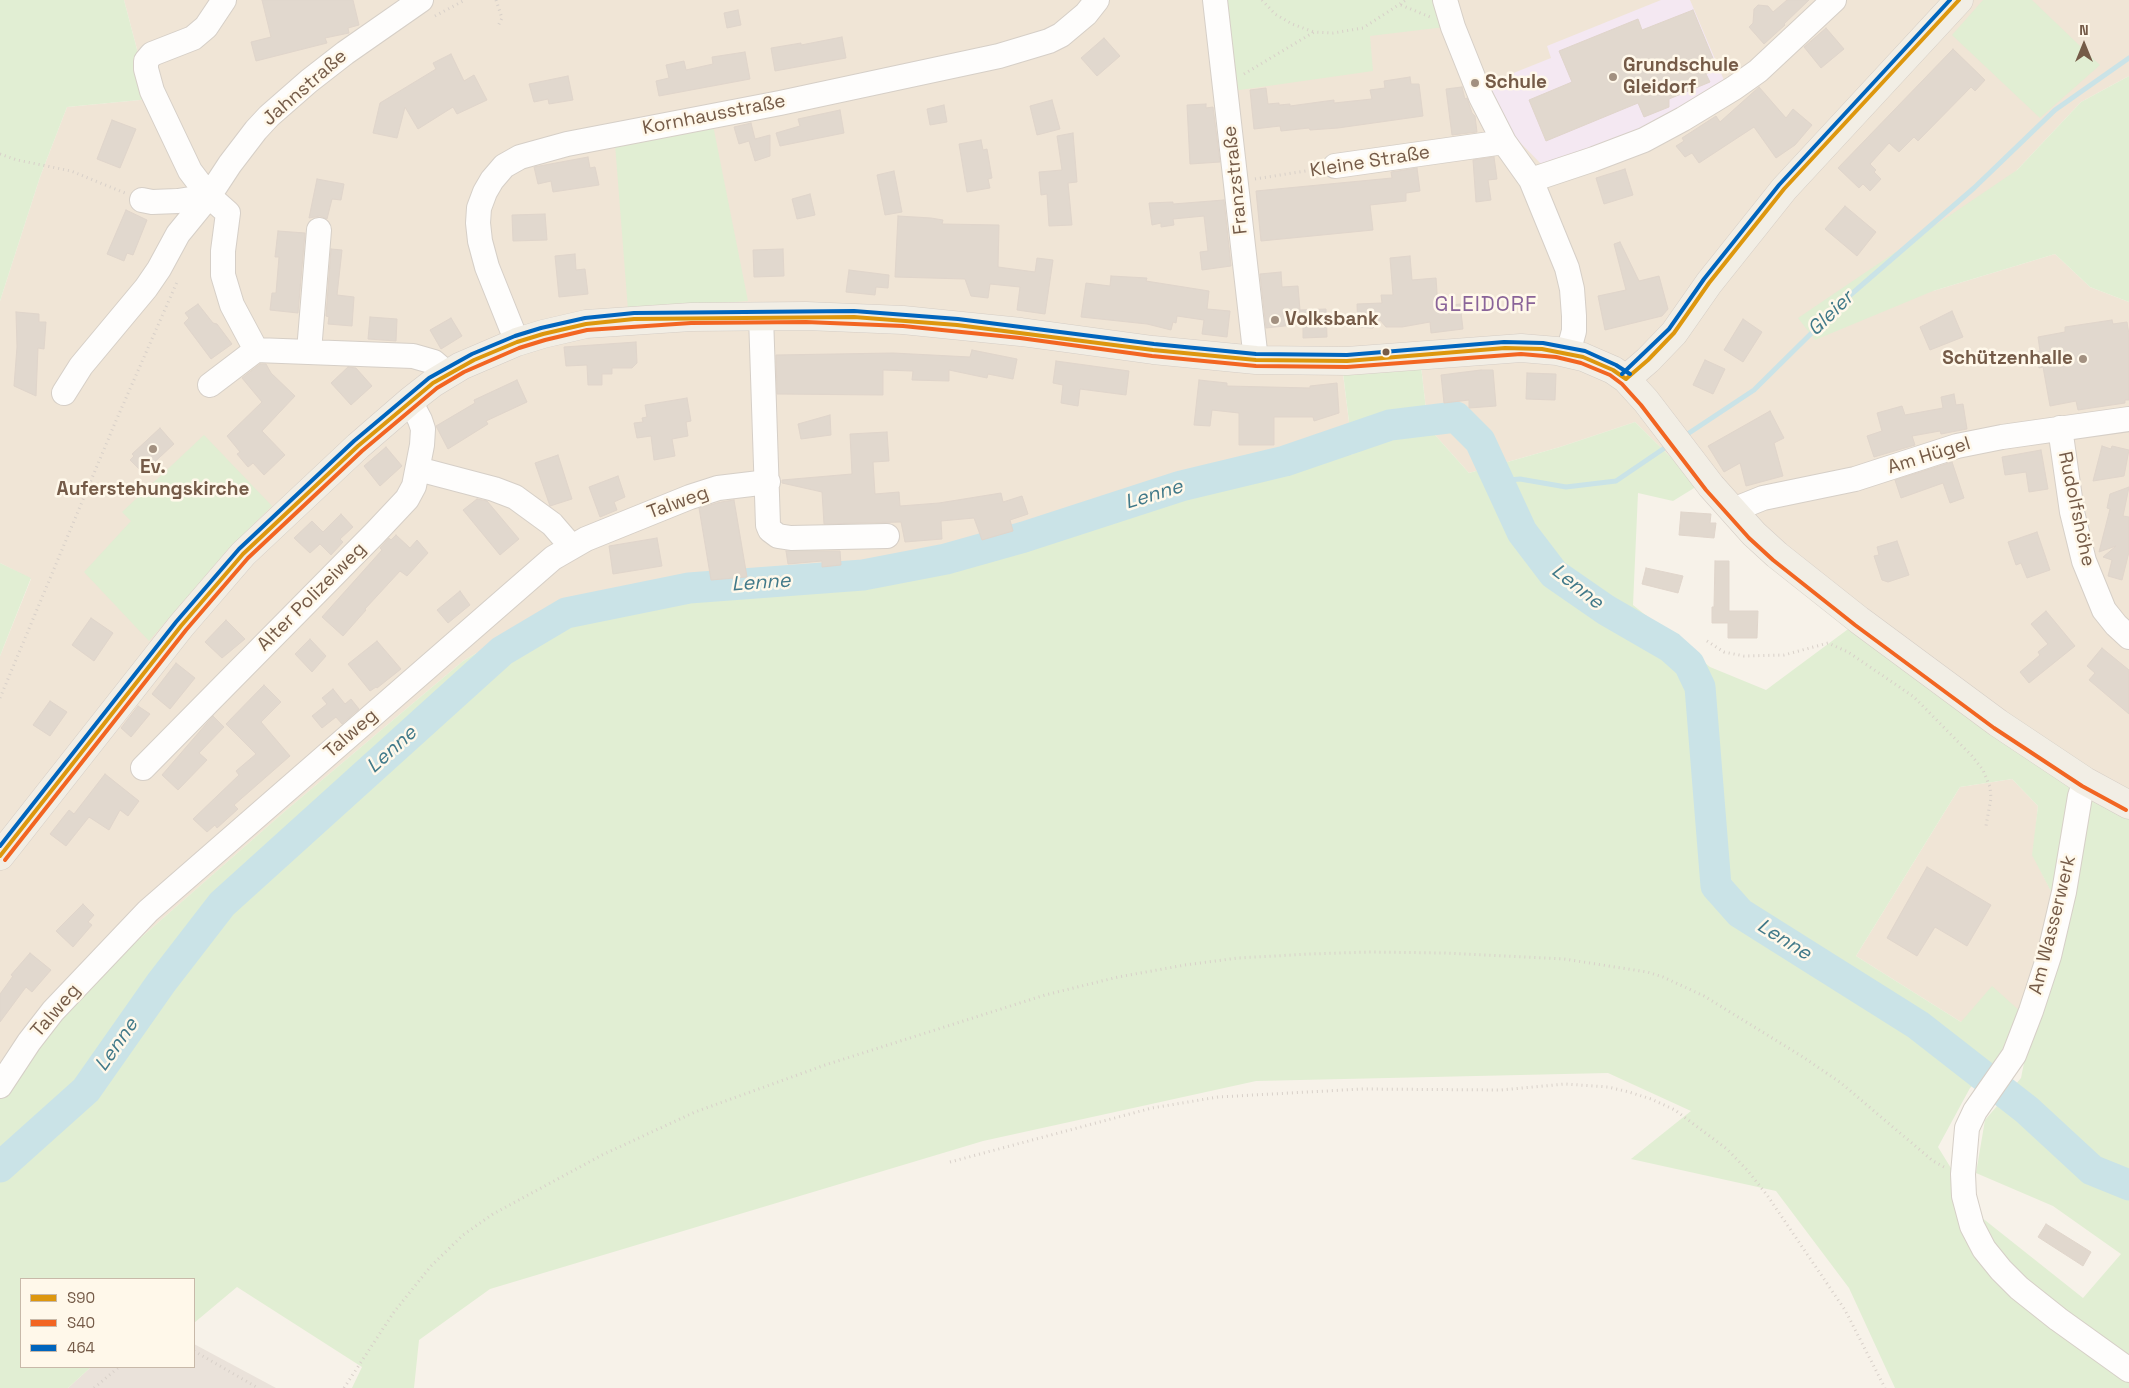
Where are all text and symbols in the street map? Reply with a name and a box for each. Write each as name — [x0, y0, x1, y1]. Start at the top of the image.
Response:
north arrow — [2059, 20, 2109, 70]
text: N — [2079, 21, 2089, 39]
street label: Jahnstraße — [258, 45, 352, 131]
place label: Grundschule Gleidorf — [1623, 55, 1739, 99]
marker: Grundschule Gleidorf — [1607, 71, 1619, 83]
place label: Schule — [1485, 72, 1547, 94]
marker: Schule — [1469, 77, 1481, 89]
street label: Kornhausstraße — [641, 90, 787, 140]
street label: Franzstraße — [1219, 125, 1253, 235]
street label: Kleine Straße — [1308, 141, 1432, 183]
water label: Gleier — [1803, 287, 1859, 341]
district label: GLEIDORF — [1434, 292, 1538, 318]
place label: Volksbank — [1285, 309, 1379, 331]
marker: Volksbank — [1269, 314, 1281, 326]
unlabelled marker — [1381, 347, 1391, 357]
place label: Schützenhalle — [1942, 348, 2073, 370]
marker: Schützenhalle — [2077, 353, 2089, 365]
street label: Am Hügel — [1885, 433, 1973, 479]
marker: Ev. Auferstehungskirche — [147, 443, 159, 455]
street label: Rudolfshöhe — [2053, 450, 2099, 568]
place label: Ev. Auferstehungskirche — [57, 457, 249, 501]
water label: Lenne — [1122, 475, 1186, 515]
street label: Talweg — [644, 481, 712, 525]
street label: Alter Polizeiweg — [253, 538, 371, 656]
water label: Lenne — [1546, 559, 1608, 615]
water label: Lenne — [731, 569, 791, 597]
street label: Talweg — [320, 705, 382, 763]
water label: Lenne — [362, 721, 422, 779]
street label: Am Wasserwerk — [2025, 853, 2081, 997]
water label: Lenne — [1753, 914, 1815, 966]
street label: Talweg — [27, 980, 85, 1042]
water label: Lenne — [90, 1014, 144, 1076]
legend — [20, 1278, 195, 1368]
text: S90 — [67, 1288, 95, 1307]
text: S40 — [67, 1313, 95, 1332]
text: 464 — [67, 1338, 95, 1357]

